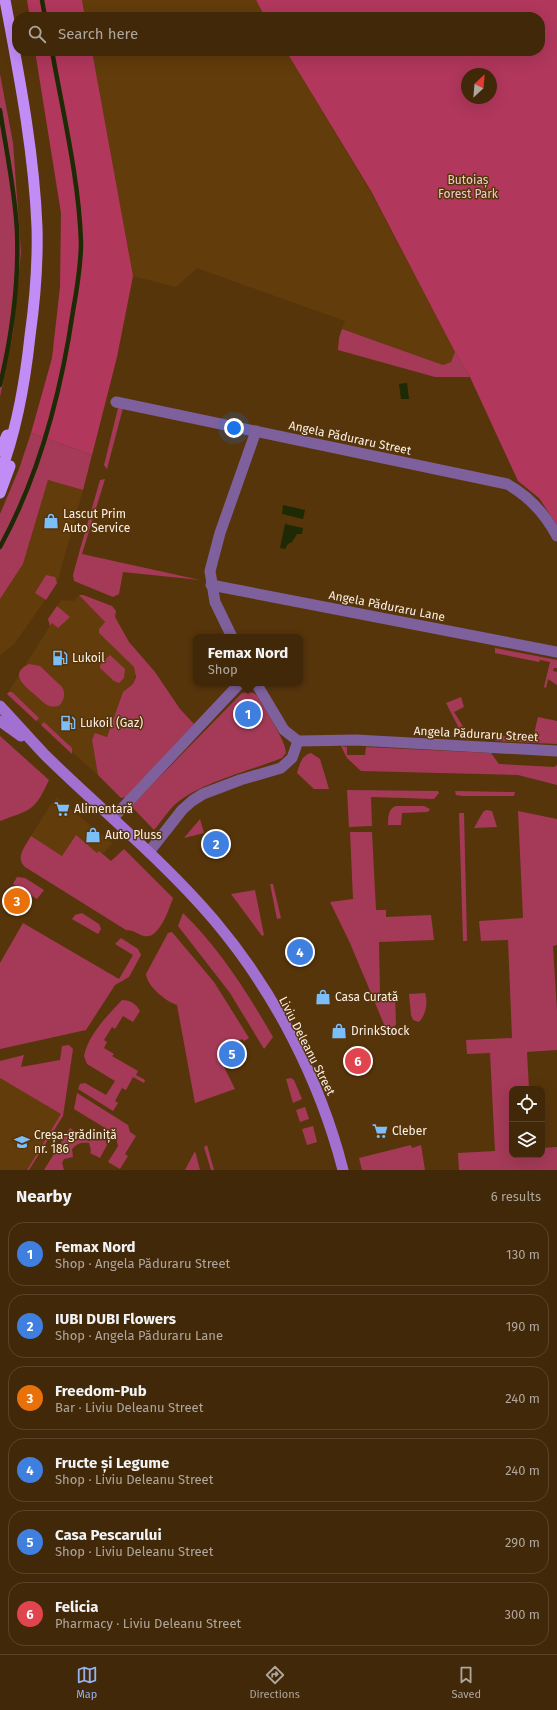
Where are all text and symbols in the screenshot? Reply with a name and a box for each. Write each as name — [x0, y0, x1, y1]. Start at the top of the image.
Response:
search box — [12, 12, 545, 56]
icon: search — [26, 23, 48, 45]
text: Search here — [58, 25, 138, 43]
north arrow — [461, 68, 497, 104]
park label: Butoiaș Forest Park — [438, 173, 499, 201]
your location — [224, 418, 244, 438]
street label: Angela Păduraru Street — [288, 418, 413, 458]
place label: Lascut Prim Auto Service — [63, 507, 130, 535]
shop icon: Lascut Prim Auto Service — [42, 512, 60, 530]
street label: Angela Păduraru Lane — [328, 588, 446, 624]
popup — [193, 634, 303, 686]
text: Femax Nord — [208, 644, 288, 662]
fuel station icon: Lukoil — [51, 649, 69, 667]
place label: Lukoil — [72, 651, 105, 665]
text: Shop — [208, 662, 238, 677]
pin: 1 — [235, 699, 261, 729]
fuel station icon: Lukoil (Gaz) — [59, 714, 77, 732]
place label: Lukoil (Gaz) — [80, 716, 143, 730]
street label: Angela Păduraru Street — [413, 724, 539, 744]
supermarket icon: Alimentară — [53, 800, 71, 818]
place label: Alimentară — [74, 802, 133, 816]
shop icon: Auto Pluss — [84, 826, 102, 844]
place label: Auto Pluss — [105, 828, 162, 842]
pin: 2 — [203, 829, 229, 859]
pin: 3 — [4, 886, 30, 916]
pin: 4 — [287, 937, 313, 967]
shop icon: Casa Curată — [314, 988, 332, 1006]
place label: Casa Curată — [335, 990, 398, 1004]
street label: Liviu Deleanu Street — [276, 994, 338, 1098]
shop icon: DrinkStock — [330, 1022, 348, 1040]
place label: DrinkStock — [351, 1024, 410, 1038]
pin: 5 — [219, 1039, 245, 1069]
pin: 6 — [345, 1046, 371, 1076]
map controls — [509, 1086, 545, 1158]
button: locate — [509, 1086, 545, 1122]
supermarket icon: Cleber — [371, 1122, 389, 1140]
button: layers — [509, 1122, 545, 1158]
place label: Cleber — [392, 1124, 427, 1138]
place label: Creșa-grădiniță nr. 186 — [34, 1128, 117, 1156]
school or university icon: Creșa-grădiniță nr. 186 — [13, 1133, 31, 1151]
text: Nearby — [16, 1186, 71, 1207]
text: 6 results — [491, 1189, 541, 1204]
text: Femax Nord — [55, 1238, 135, 1256]
text: 1 — [27, 1247, 33, 1262]
text: 130 m — [506, 1247, 540, 1262]
text: Shop · Angela Păduraru Street — [55, 1256, 230, 1271]
text: IUBI DUBI Flowers — [55, 1310, 176, 1328]
text: 2 — [27, 1319, 33, 1334]
text: 190 m — [506, 1319, 540, 1334]
text: Shop · Angela Păduraru Lane — [55, 1328, 223, 1343]
text: Freedom-Pub — [55, 1382, 147, 1400]
text: 3 — [27, 1391, 33, 1406]
text: 240 m — [505, 1391, 540, 1406]
text: Bar · Liviu Deleanu Street — [55, 1400, 203, 1415]
text: Fructe și Legume — [55, 1454, 169, 1472]
text: 4 — [26, 1463, 34, 1478]
text: 240 m — [505, 1463, 540, 1478]
text: Shop · Liviu Deleanu Street — [55, 1472, 213, 1487]
text: Casa Pescarului — [55, 1526, 162, 1544]
text: 5 — [27, 1535, 33, 1550]
text: 290 m — [505, 1535, 540, 1550]
text: Shop · Liviu Deleanu Street — [55, 1544, 213, 1559]
text: Felicia — [55, 1598, 98, 1616]
text: 6 — [26, 1607, 34, 1622]
text: 300 m — [504, 1607, 540, 1622]
text: Pharmacy · Liviu Deleanu Street — [55, 1616, 241, 1631]
tab: Map — [76, 1664, 98, 1701]
tab: Directions — [249, 1664, 300, 1701]
tab: Saved — [451, 1664, 481, 1701]

